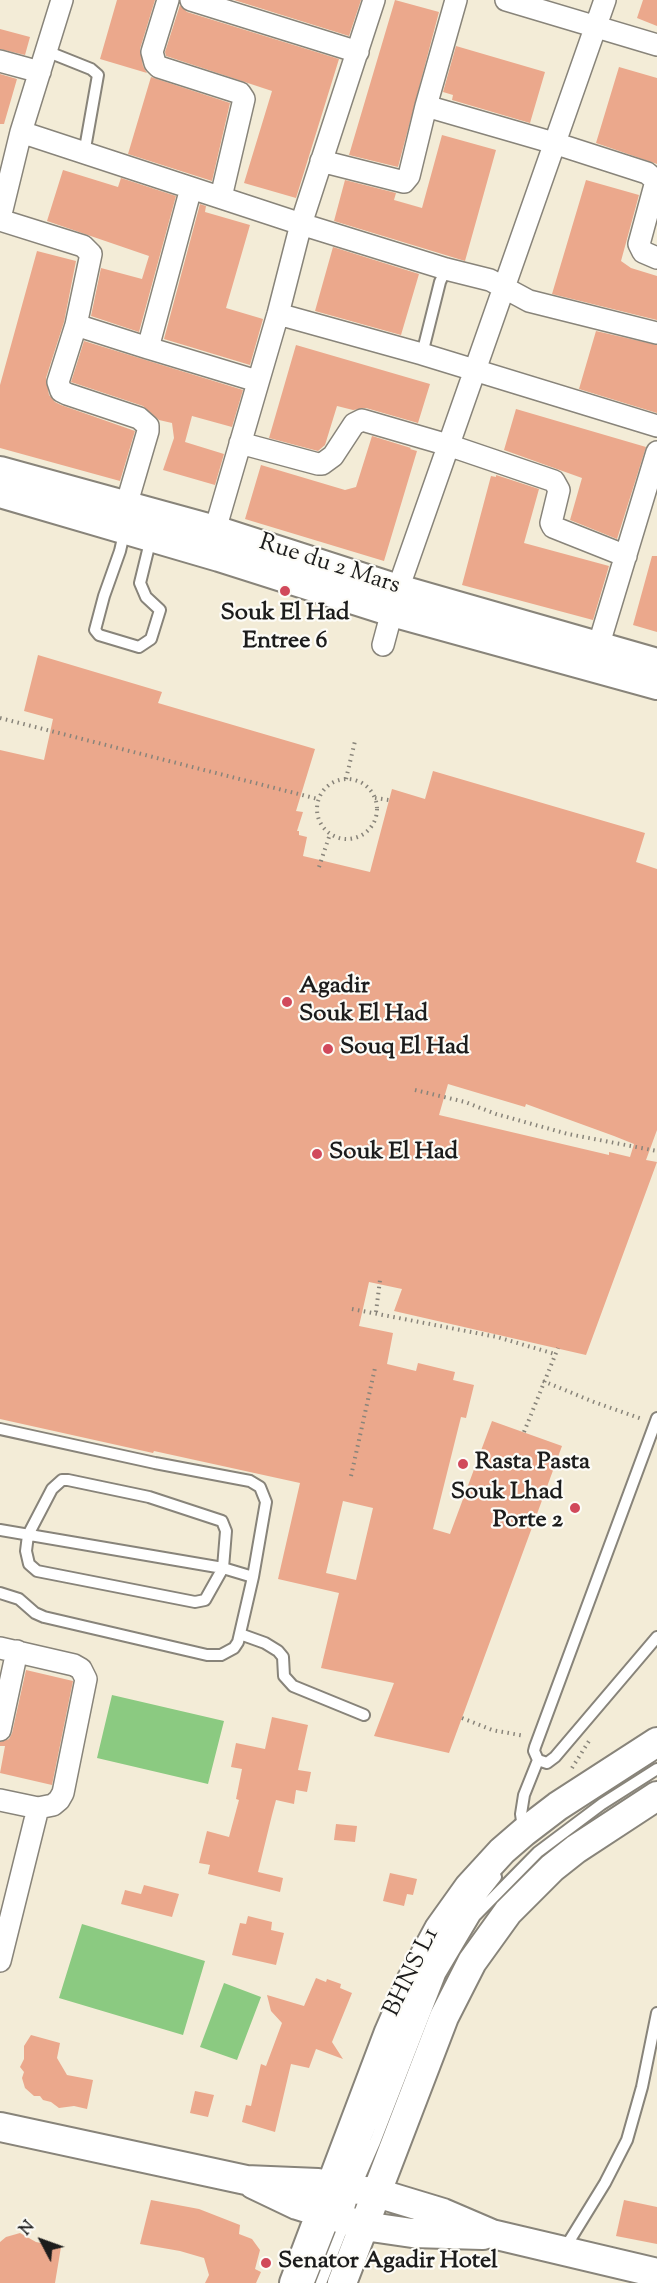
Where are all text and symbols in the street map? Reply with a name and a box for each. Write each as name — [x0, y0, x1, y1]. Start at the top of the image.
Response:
street label: Rue du 2 Mars — [255, 530, 403, 602]
marker: Souk El Had Entree 6 — [278, 584, 292, 598]
place label: Souk El Had Entree 6 — [220, 601, 350, 657]
place label: Agadir Souk El Had — [299, 974, 428, 1030]
marker: Agadir Souk El Had — [280, 995, 294, 1009]
place label: Souq El Had — [340, 1035, 469, 1063]
marker: Souq El Had — [321, 1042, 335, 1056]
place label: Souk El Had — [329, 1140, 458, 1168]
marker: Souk El Had — [310, 1147, 324, 1161]
place label: Rasta Pasta — [475, 1450, 590, 1478]
marker: Rasta Pasta — [456, 1457, 470, 1471]
place label: Souk Lhad Porte 2 — [451, 1480, 563, 1536]
marker: Souk Lhad Porte 2 — [568, 1501, 582, 1515]
street label: BHNS L1 — [379, 1924, 447, 2022]
north arrow — [12, 2211, 72, 2271]
text: N — [15, 2216, 41, 2241]
place label: Senator Agadir Hotel — [278, 2249, 498, 2277]
marker: Senator Agadir Hotel — [259, 2256, 273, 2270]

